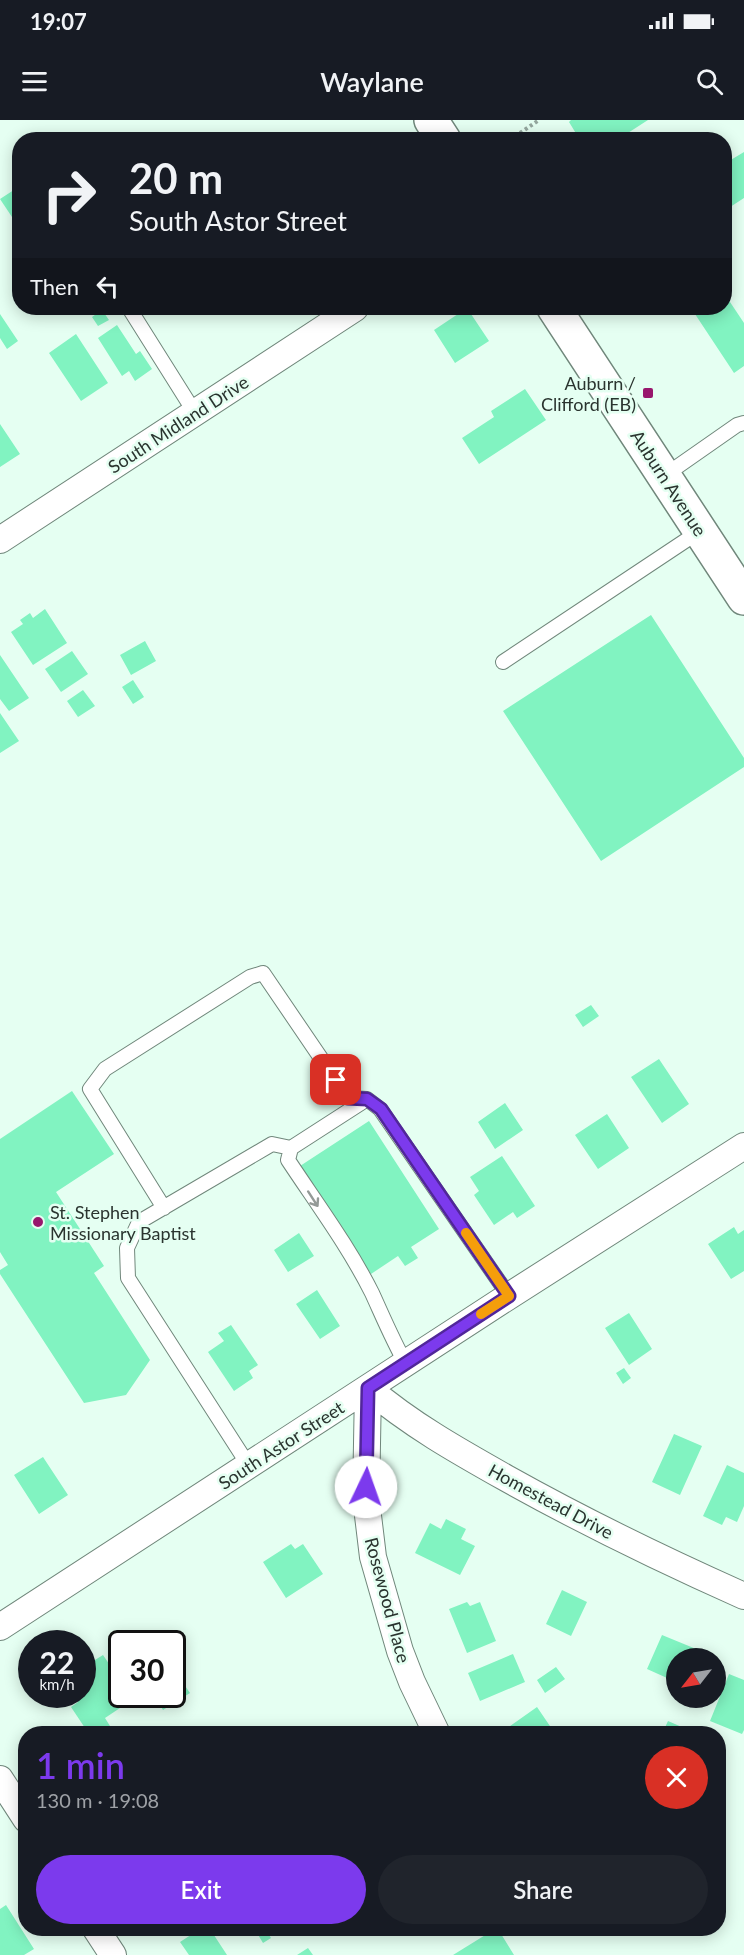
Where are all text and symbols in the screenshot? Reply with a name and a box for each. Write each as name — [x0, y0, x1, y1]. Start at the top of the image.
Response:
text: 19:07 — [30, 8, 87, 35]
icon: menu — [18, 65, 51, 98]
text: Waylane — [320, 65, 424, 98]
icon: search — [693, 65, 726, 98]
text: 20 m — [129, 153, 223, 203]
icon: right — [30, 156, 108, 234]
text: South Astor Street — [129, 204, 347, 237]
icon: left — [91, 270, 124, 303]
text: Then — [30, 273, 79, 300]
street label: South Midland Drive — [104, 370, 252, 478]
place label: Auburn / Clifford (EB) — [541, 372, 636, 415]
marker: Auburn / Clifford (EB) — [641, 386, 655, 400]
street label: Auburn Avenue — [626, 426, 712, 540]
pin — [310, 1054, 361, 1105]
icon: arrive — [319, 1063, 352, 1096]
one-way arrow — [307, 1190, 320, 1207]
place label: St. Stephen Missionary Baptist — [50, 1201, 196, 1244]
marker: St. Stephen Missionary Baptist — [31, 1215, 45, 1229]
street label: South Astor Street — [214, 1396, 348, 1494]
position arrow — [334, 1455, 398, 1519]
street label: Homestead Drive — [485, 1459, 617, 1543]
street label: Rosewood Place — [361, 1535, 415, 1665]
speed limit sign: 30 — [108, 1630, 186, 1708]
text: 22 — [40, 1644, 74, 1680]
north arrow — [666, 1648, 726, 1708]
map controls — [666, 1648, 726, 1708]
text: km/h — [39, 1675, 75, 1693]
text: 1 min — [36, 1743, 125, 1787]
button: close — [645, 1746, 708, 1809]
text: 130 m · 19:08 — [36, 1788, 159, 1812]
button: Exit — [36, 1855, 366, 1924]
button: Share — [378, 1855, 708, 1924]

